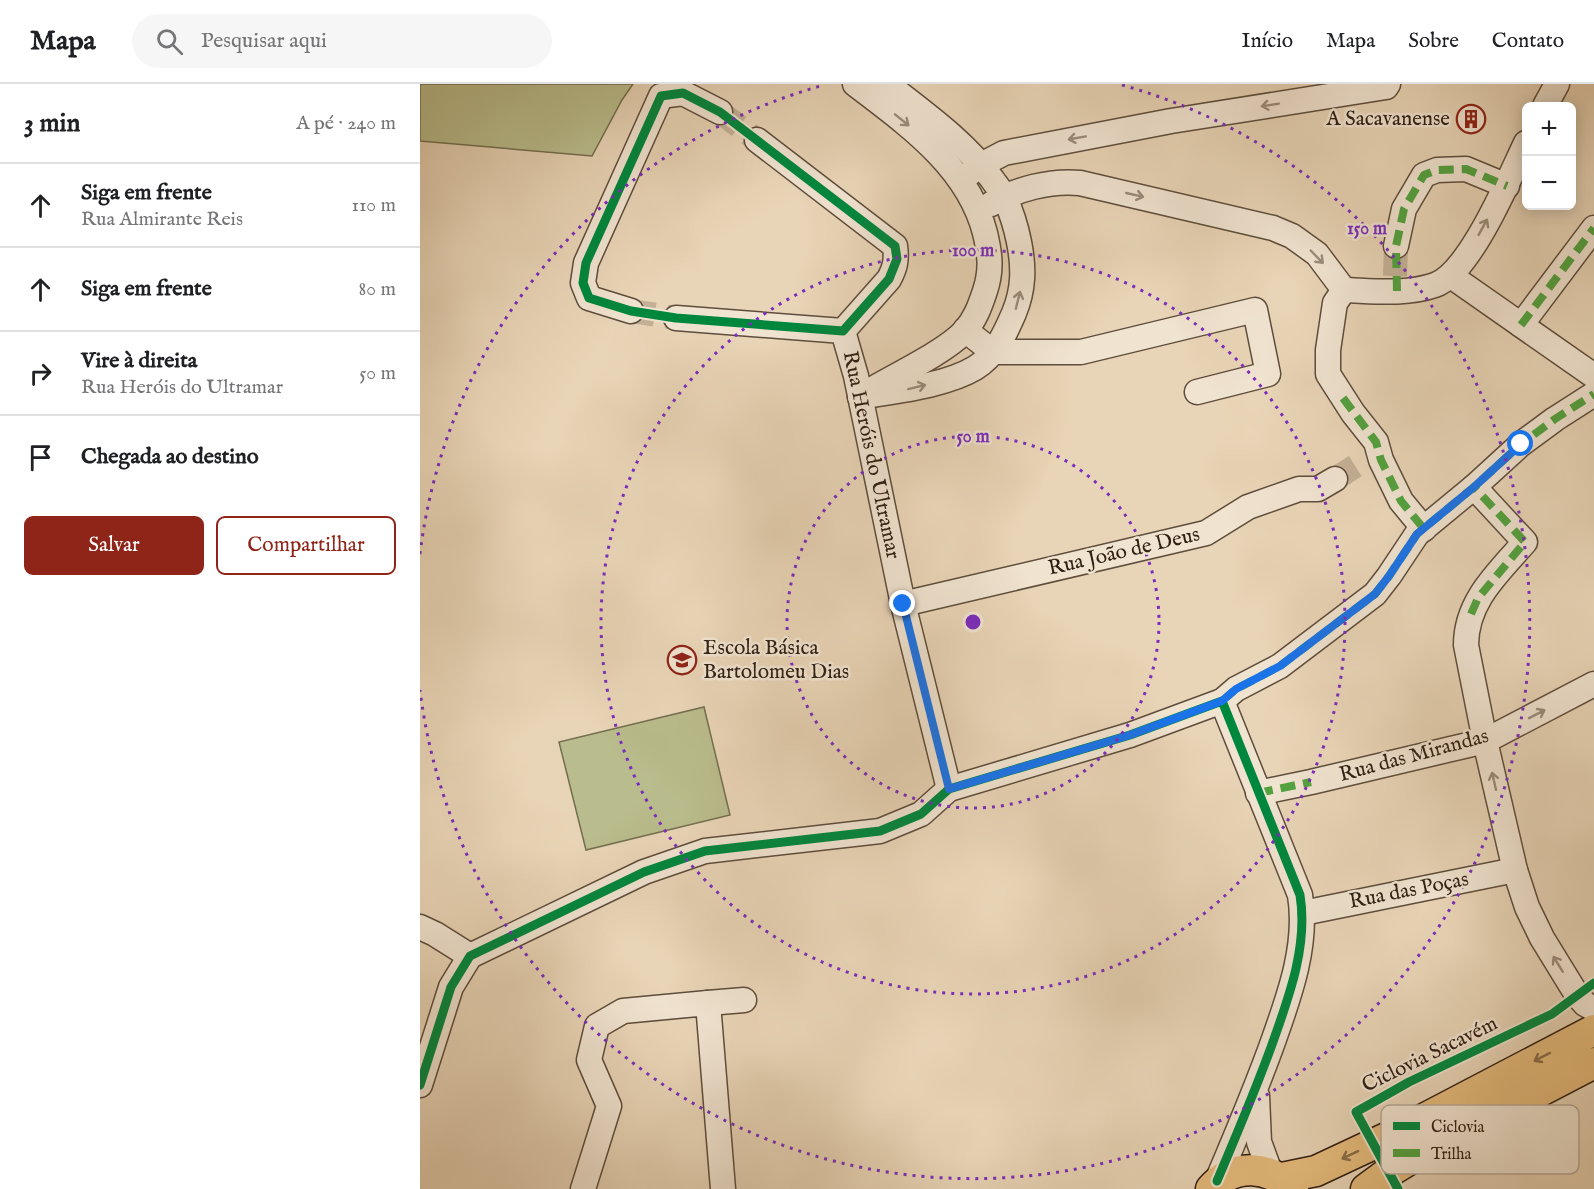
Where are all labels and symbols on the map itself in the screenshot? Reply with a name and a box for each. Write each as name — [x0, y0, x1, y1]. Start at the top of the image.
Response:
one-way arrow — [1260, 99, 1280, 110]
building icon: A Sacavanense — [1455, 103, 1487, 135]
place label: A Sacavanense — [1325, 106, 1450, 133]
one-way arrow — [893, 113, 909, 126]
one-way arrow — [1068, 133, 1088, 144]
one-way arrow — [1125, 190, 1144, 202]
text: 150 m — [1347, 218, 1387, 241]
one-way arrow — [1477, 219, 1489, 236]
text: 100 m — [952, 240, 994, 263]
one-way arrow — [1310, 249, 1324, 264]
one-way arrow — [1013, 291, 1025, 310]
street label: Rua Heróis do Ultramar — [836, 348, 906, 562]
one-way arrow — [908, 380, 927, 392]
text: 50 m — [956, 426, 990, 449]
route start — [1507, 430, 1533, 456]
street label: Rua João de Deus — [1045, 521, 1203, 583]
route end — [889, 590, 915, 616]
centre of rings — [963, 612, 983, 632]
place label: Escola Básica Bartolomeu Dias — [703, 635, 849, 686]
school or university icon: Escola Básica Bartolomeu Dias — [666, 644, 698, 676]
one-way arrow — [1527, 707, 1545, 719]
street label: Rua das Mirandas — [1336, 723, 1492, 789]
one-way arrow — [1488, 772, 1500, 791]
street label: Rua das Poças — [1347, 866, 1471, 916]
one-way arrow — [1551, 956, 1563, 973]
street label: Ciclovia Sacavém — [1358, 1011, 1502, 1099]
one-way arrow — [1534, 1051, 1551, 1063]
legend — [1381, 1105, 1579, 1174]
text: Ciclovia — [1431, 1118, 1485, 1138]
text: Trilha — [1431, 1145, 1471, 1165]
one-way arrow — [1341, 1150, 1359, 1162]

